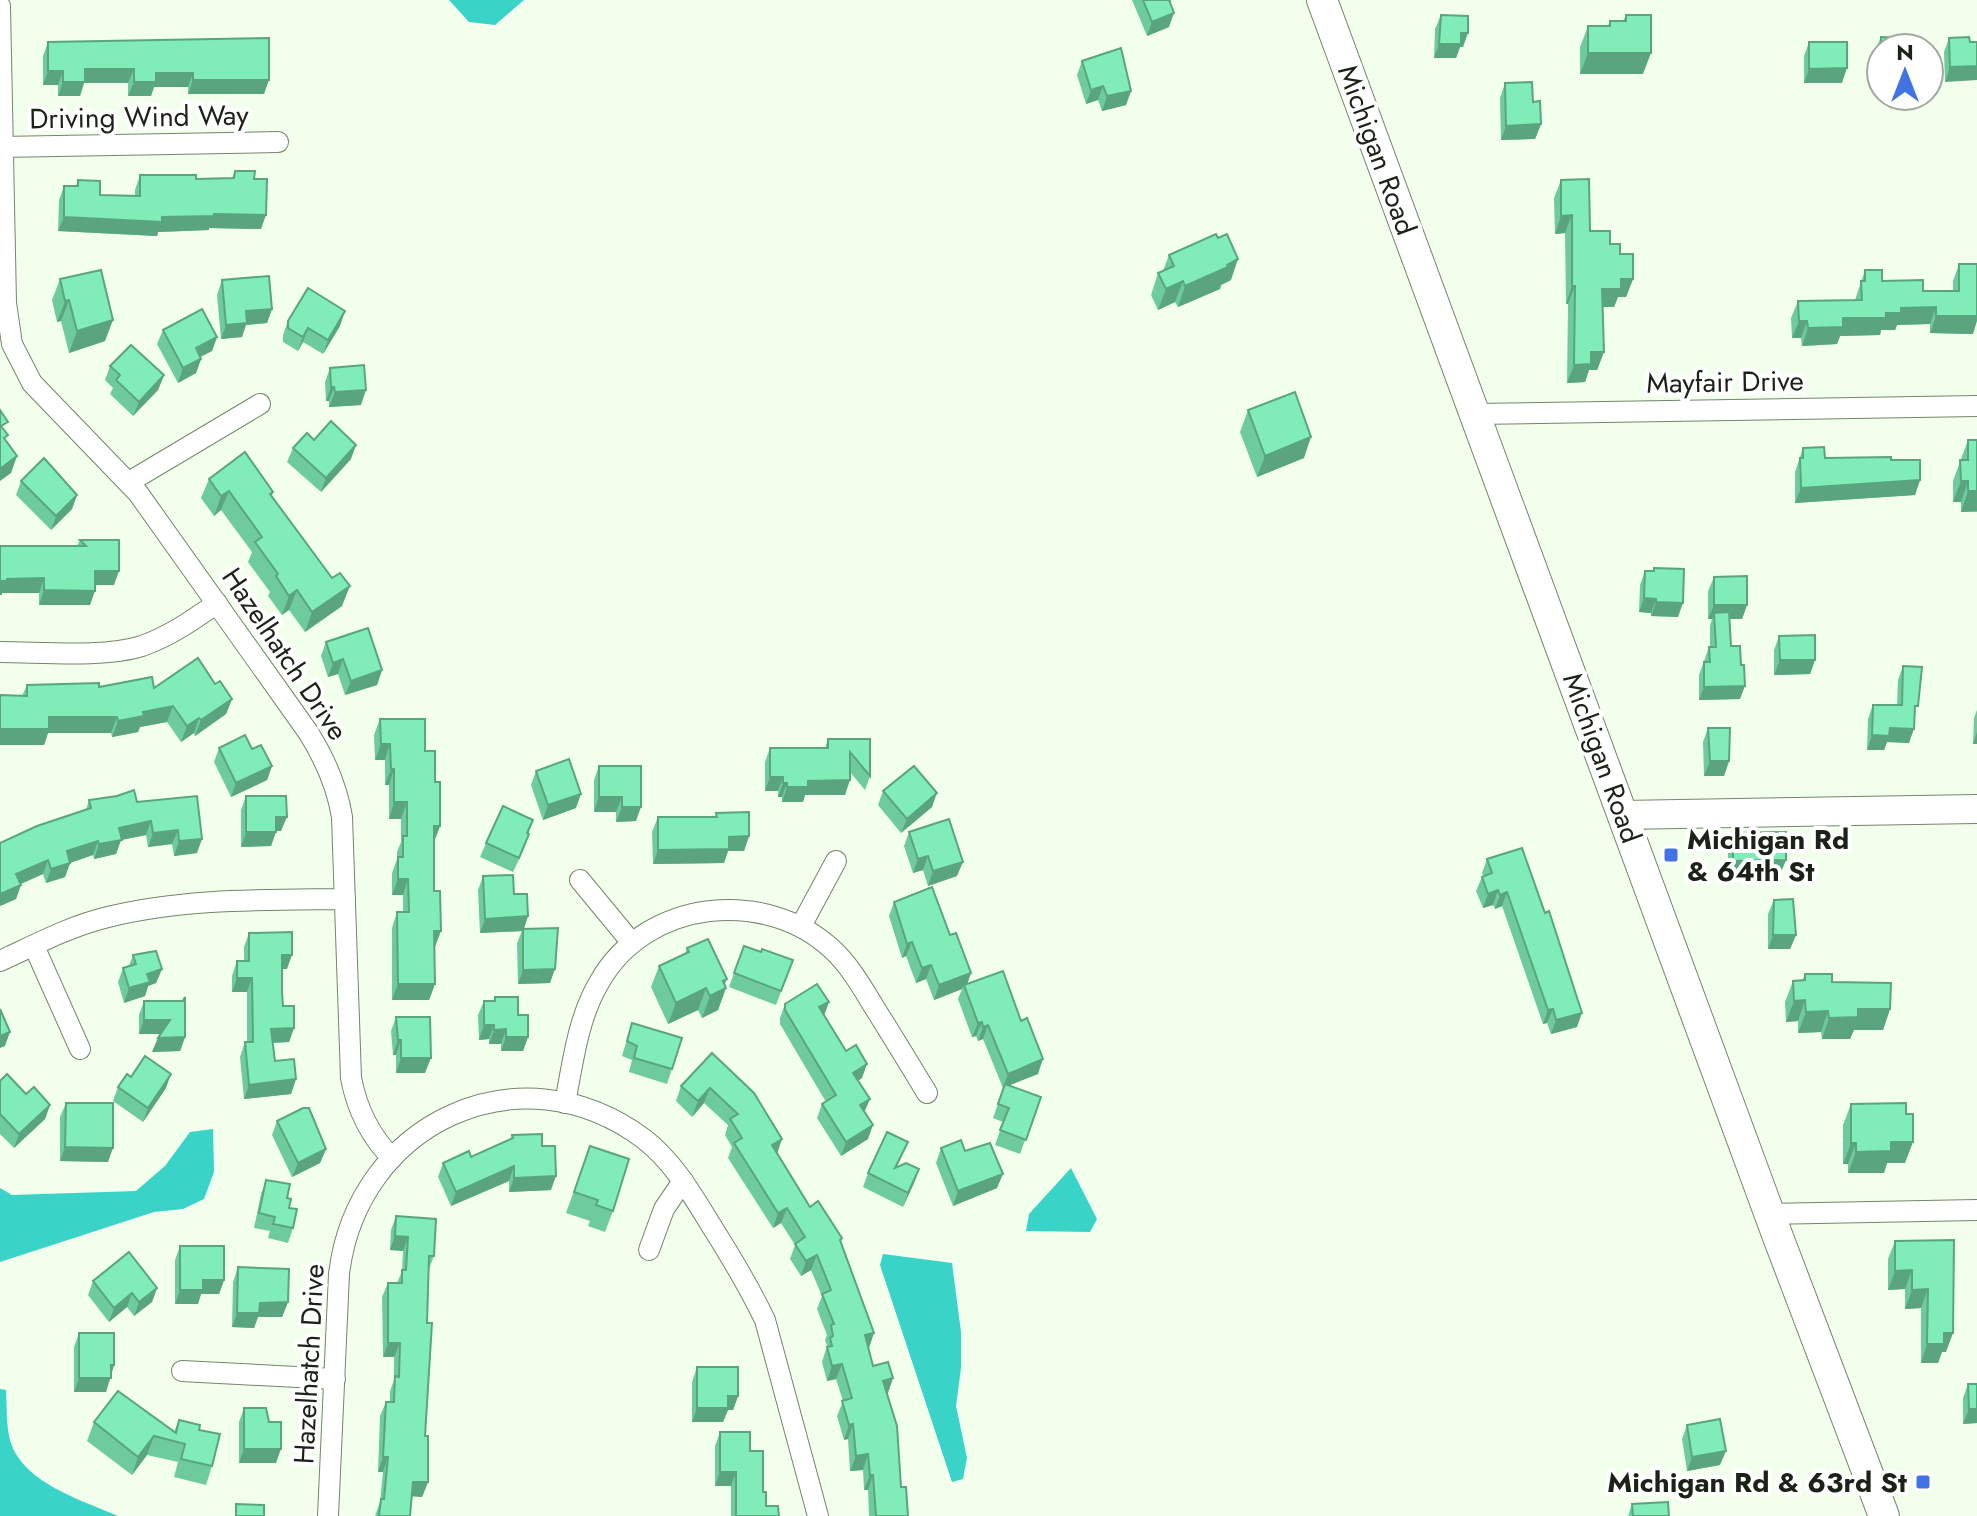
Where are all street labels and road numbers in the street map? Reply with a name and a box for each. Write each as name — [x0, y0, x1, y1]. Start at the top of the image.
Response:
street label: Michigan Road — [1327, 59, 1427, 241]
street label: Driving Wind Way — [29, 95, 250, 139]
street label: Mayfair Drive — [1646, 360, 1804, 404]
street label: Hazelhatch Drive — [212, 559, 358, 749]
street label: Michigan Road — [1552, 667, 1652, 849]
street label: Hazelhatch Drive — [283, 1263, 335, 1465]

